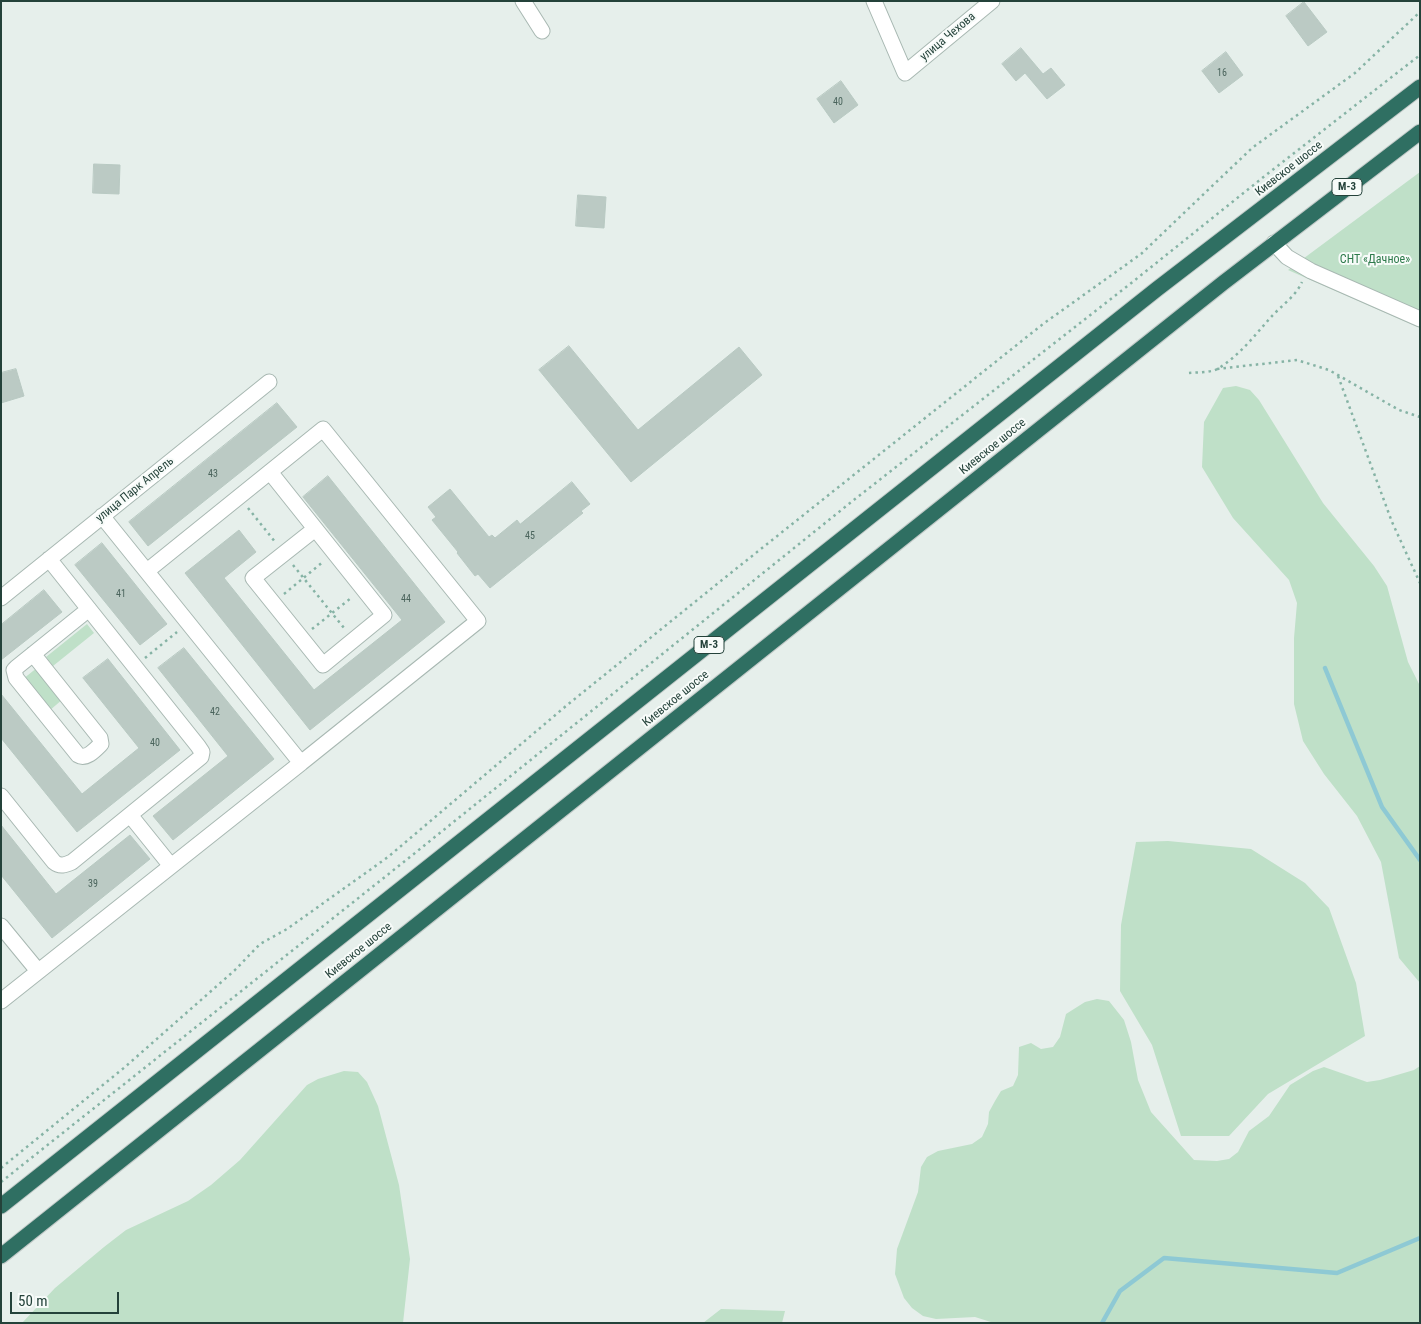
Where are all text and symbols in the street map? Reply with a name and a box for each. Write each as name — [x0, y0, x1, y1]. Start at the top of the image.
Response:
street label: улица Чехова — [917, 10, 979, 64]
house number: 16 — [1217, 67, 1227, 79]
house number: 40 — [833, 96, 843, 108]
street label: Киевское шоссе — [1253, 138, 1325, 200]
road number: М-3 — [1332, 178, 1362, 196]
park label: СНТ «Дачное» — [1340, 253, 1410, 267]
street label: Киевское шоссе — [957, 416, 1029, 478]
street label: улица Парк Апрель — [93, 454, 177, 526]
house number: 43 — [208, 468, 218, 480]
house number: 45 — [525, 530, 535, 542]
house number: 41 — [116, 588, 126, 600]
house number: 44 — [401, 593, 411, 605]
road number: М-3 — [694, 636, 724, 654]
street label: Киевское шоссе — [640, 668, 712, 730]
house number: 42 — [210, 706, 220, 718]
house number: 40 — [150, 737, 160, 749]
house number: 39 — [88, 878, 98, 890]
street label: Киевское шоссе — [323, 920, 395, 982]
scale bar — [12, 1282, 121, 1314]
text: 50 m — [18, 1292, 48, 1310]

